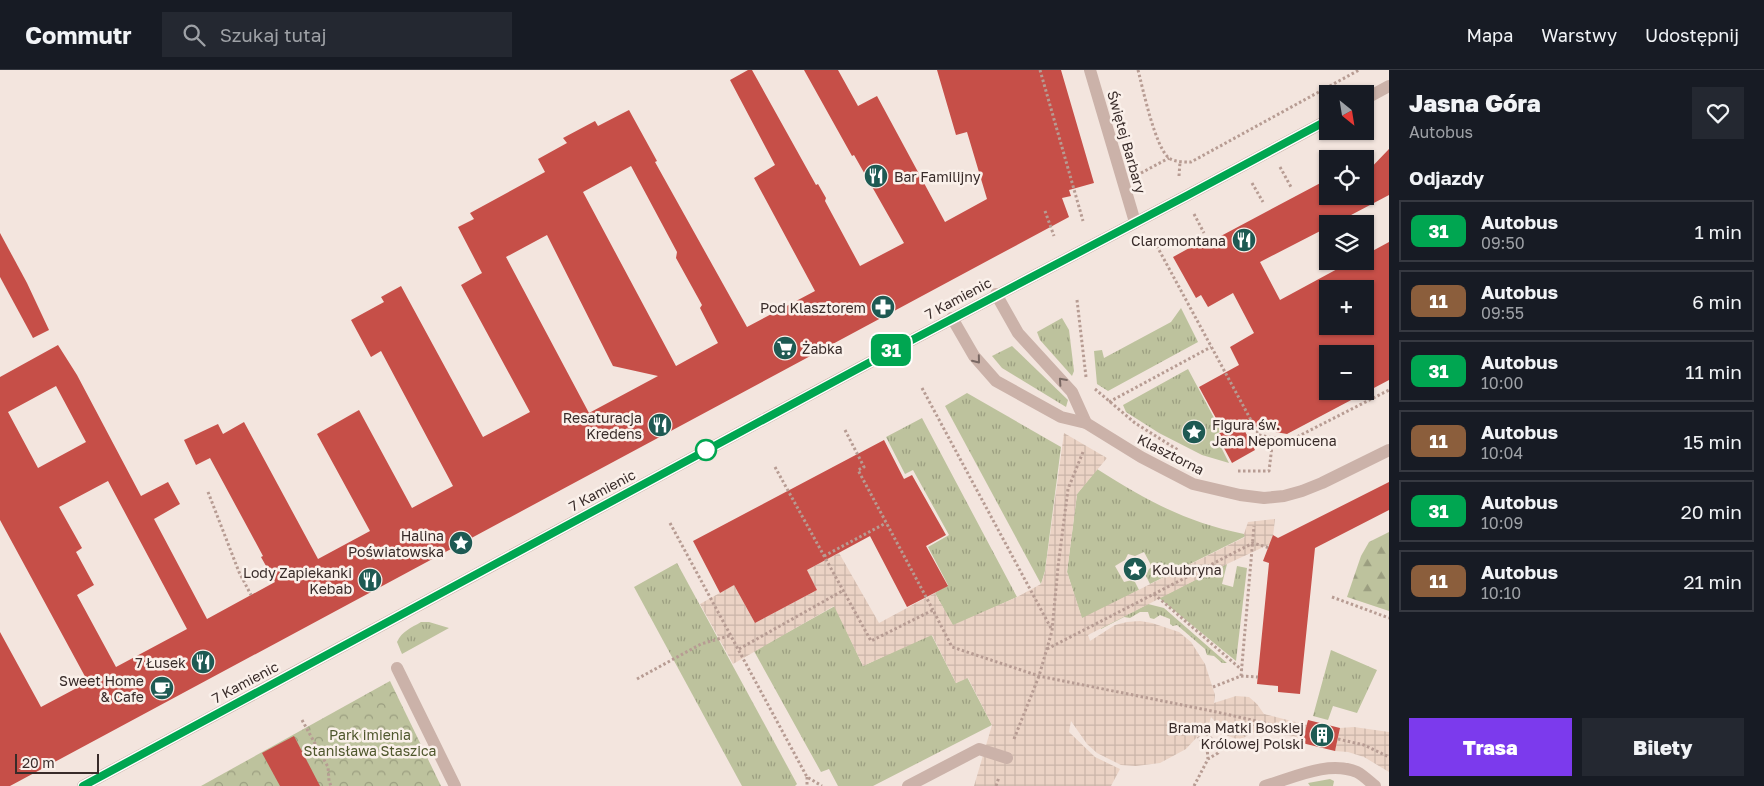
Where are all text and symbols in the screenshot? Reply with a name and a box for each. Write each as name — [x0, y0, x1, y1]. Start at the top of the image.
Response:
search box — [162, 12, 512, 57]
text: Commutr — [25, 20, 132, 49]
icon: search — [180, 21, 208, 49]
text: Szukaj tutaj — [220, 23, 327, 46]
text: Mapa — [1466, 24, 1513, 46]
text: Warstwy — [1541, 24, 1617, 46]
text: Udostępnij — [1645, 24, 1739, 46]
north arrow — [1319, 85, 1374, 140]
map controls — [1319, 85, 1374, 400]
button: heart — [1692, 87, 1744, 139]
text: Jasna Góra — [1409, 88, 1541, 117]
street label: Świętej Barbary — [1104, 89, 1150, 195]
text: Autobus — [1409, 122, 1473, 142]
button: locate — [1319, 150, 1374, 205]
restaurant icon: Bar Familijny — [863, 163, 889, 189]
text: Odjazdy — [1409, 166, 1484, 189]
place label: Bar Familijny — [894, 168, 981, 185]
text: Autobus — [1481, 210, 1558, 233]
button: layers — [1319, 215, 1374, 270]
text: 31 — [1428, 220, 1449, 242]
text: 1 min — [1694, 220, 1742, 243]
restaurant icon: Claromontana — [1231, 227, 1257, 253]
place label: Claromontana — [1131, 232, 1226, 249]
text: 09:50 — [1481, 233, 1525, 253]
street label: 7 Kamienic — [922, 273, 994, 323]
button: + — [1319, 280, 1374, 335]
text: Autobus — [1481, 280, 1558, 303]
text: 11 — [1429, 290, 1448, 312]
text: 6 min — [1692, 290, 1742, 313]
pharmacy icon: Pod Klasztorem — [870, 294, 896, 320]
place label: Pod Klasztorem — [760, 299, 866, 316]
text: 09:55 — [1481, 303, 1524, 323]
line badge: 31 — [868, 334, 914, 366]
supermarket icon: Żabka — [772, 335, 798, 361]
text: 31 — [881, 339, 901, 361]
place label: Żabka — [802, 340, 843, 357]
button: − — [1319, 345, 1374, 400]
text: Autobus — [1481, 350, 1558, 373]
one-way arrow — [972, 354, 980, 363]
text: 31 — [1428, 360, 1449, 382]
text: 11 min — [1685, 360, 1742, 383]
text: 10:00 — [1481, 373, 1523, 393]
one-way arrow — [1058, 378, 1067, 387]
place label: Resaturacja Kredens — [563, 409, 642, 442]
restaurant icon: Resaturacja Kredens — [647, 412, 673, 438]
place label: Figura św. Jana Nepomucena — [1212, 416, 1337, 449]
place icon: Figura św. Jana Nepomucena — [1181, 419, 1207, 445]
text: Autobus — [1481, 420, 1558, 443]
street label: Klasztorna — [1135, 430, 1207, 478]
text: 11 — [1429, 430, 1448, 452]
text: 15 min — [1683, 430, 1742, 453]
unlabelled marker — [695, 439, 717, 461]
text: 10:04 — [1481, 443, 1523, 463]
street label: 7 Kamienic — [566, 465, 638, 515]
text: Autobus — [1481, 490, 1558, 513]
text: 31 — [1428, 500, 1449, 522]
text: 20 min — [1681, 500, 1742, 523]
text: 10:09 — [1481, 513, 1523, 533]
place label: Halina Poświatowska — [348, 527, 444, 560]
place icon: Halina Poświatowska — [448, 530, 474, 556]
place icon: Kolubryna — [1122, 556, 1148, 582]
text: Autobus — [1481, 560, 1558, 583]
place label: Kolubryna — [1152, 561, 1222, 578]
place label: Lody Zapiekanki Kebab — [243, 564, 352, 597]
restaurant icon: Lody Zapiekanki Kebab — [357, 567, 383, 593]
text: 11 — [1429, 570, 1448, 592]
text: 21 min — [1683, 570, 1742, 593]
text: 10:10 — [1481, 583, 1521, 603]
restaurant icon: 7 Łusek — [190, 649, 216, 675]
place label: 7 Łusek — [135, 654, 186, 671]
street label: 7 Kamienic — [209, 657, 281, 707]
place label: Sweet Home & Cafe — [59, 672, 144, 705]
cafe icon: Sweet Home & Cafe — [149, 675, 175, 701]
button: Trasa — [1409, 718, 1572, 776]
button: Bilety — [1582, 718, 1744, 776]
place label: Brama Matki Boskiej Królowej Polski — [1168, 719, 1304, 752]
building icon: Brama Matki Boskiej Królowej Polski — [1309, 722, 1335, 748]
park label: Park imienia Stanisława Staszica — [303, 726, 437, 759]
scale bar — [15, 751, 99, 774]
text: 20 m — [22, 754, 55, 771]

